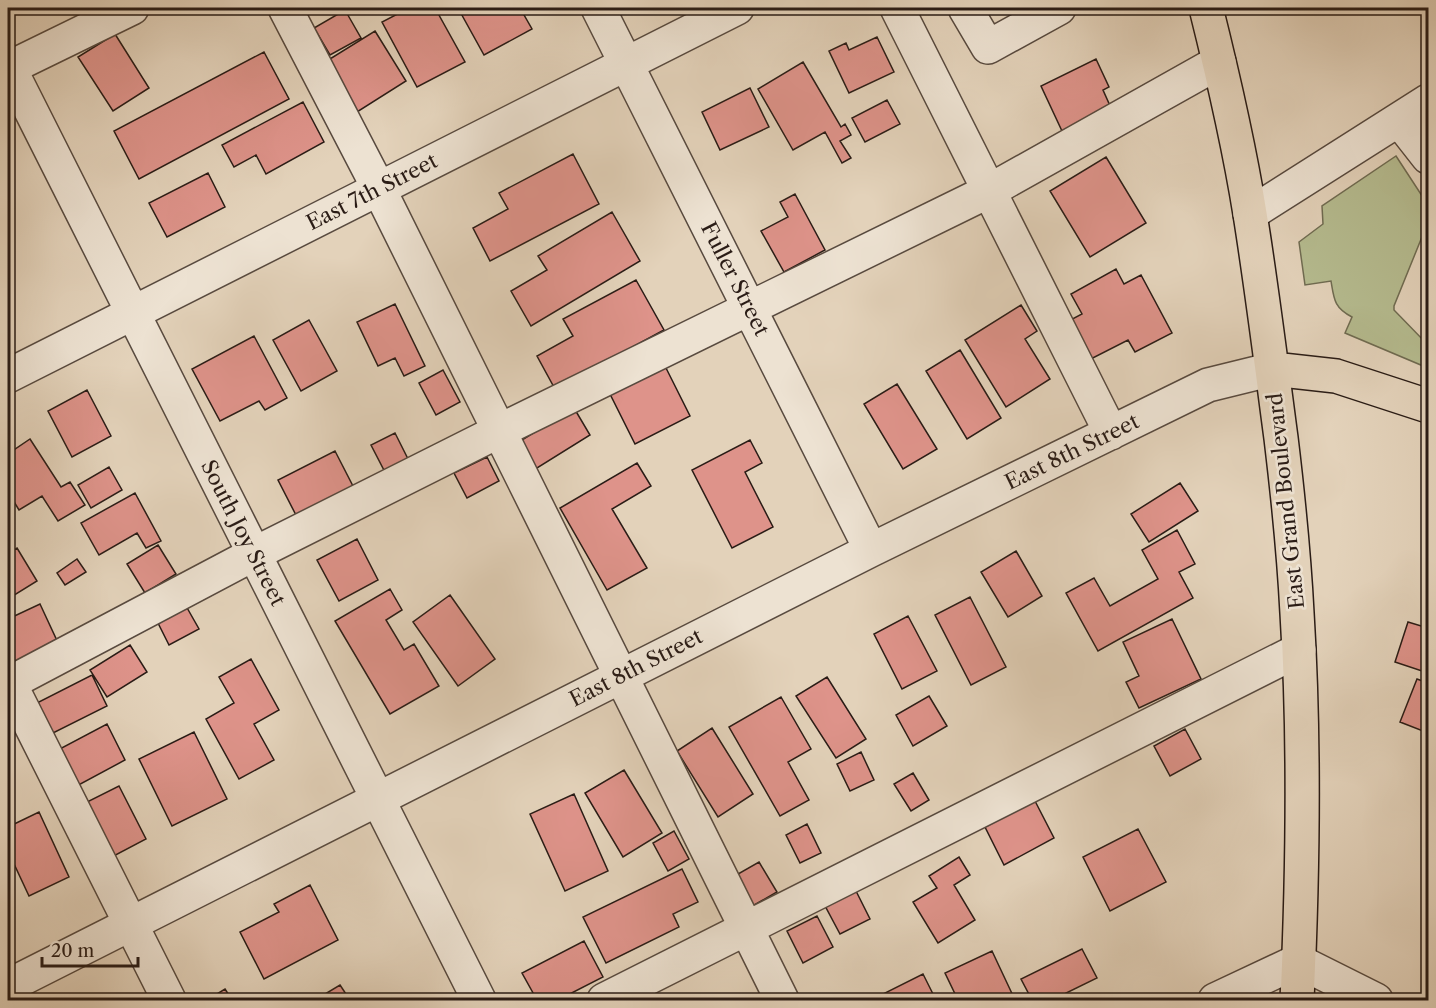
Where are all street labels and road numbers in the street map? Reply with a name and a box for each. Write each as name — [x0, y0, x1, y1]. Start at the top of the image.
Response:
street label: East 7th Street — [302, 148, 442, 235]
street label: Fuller Street — [696, 218, 775, 340]
street label: East Grand Boulevard — [1262, 392, 1309, 610]
street label: East 8th Street — [1001, 408, 1143, 495]
street label: South Joy Street — [196, 456, 291, 610]
street label: East 8th Street — [565, 623, 707, 712]

